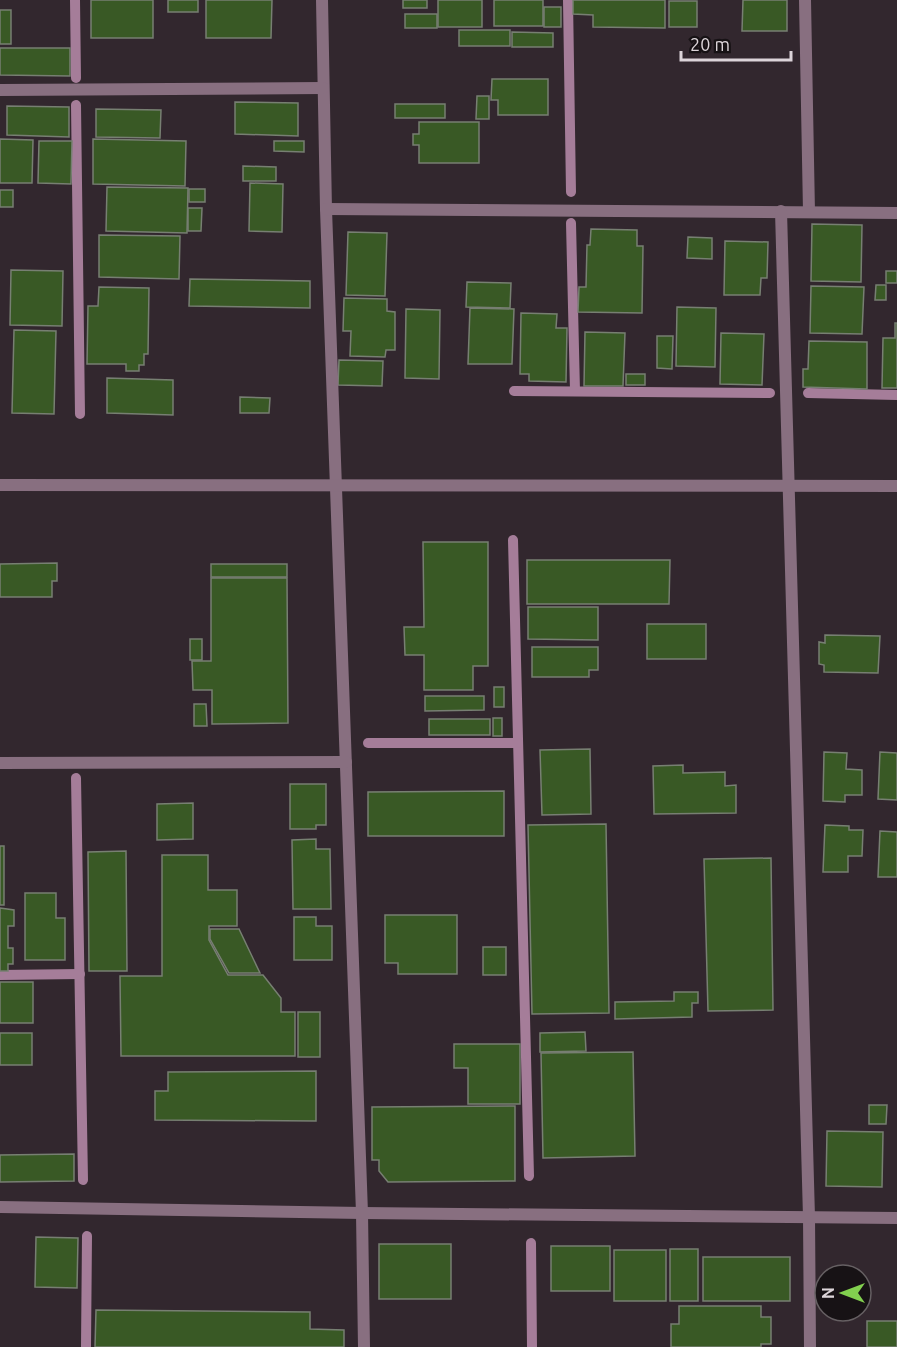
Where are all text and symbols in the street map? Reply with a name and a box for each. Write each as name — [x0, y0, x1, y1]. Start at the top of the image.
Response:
scale bar — [681, 24, 790, 62]
text: 20 m — [690, 34, 730, 54]
north arrow — [813, 1263, 873, 1323]
text: N — [819, 1287, 837, 1299]

